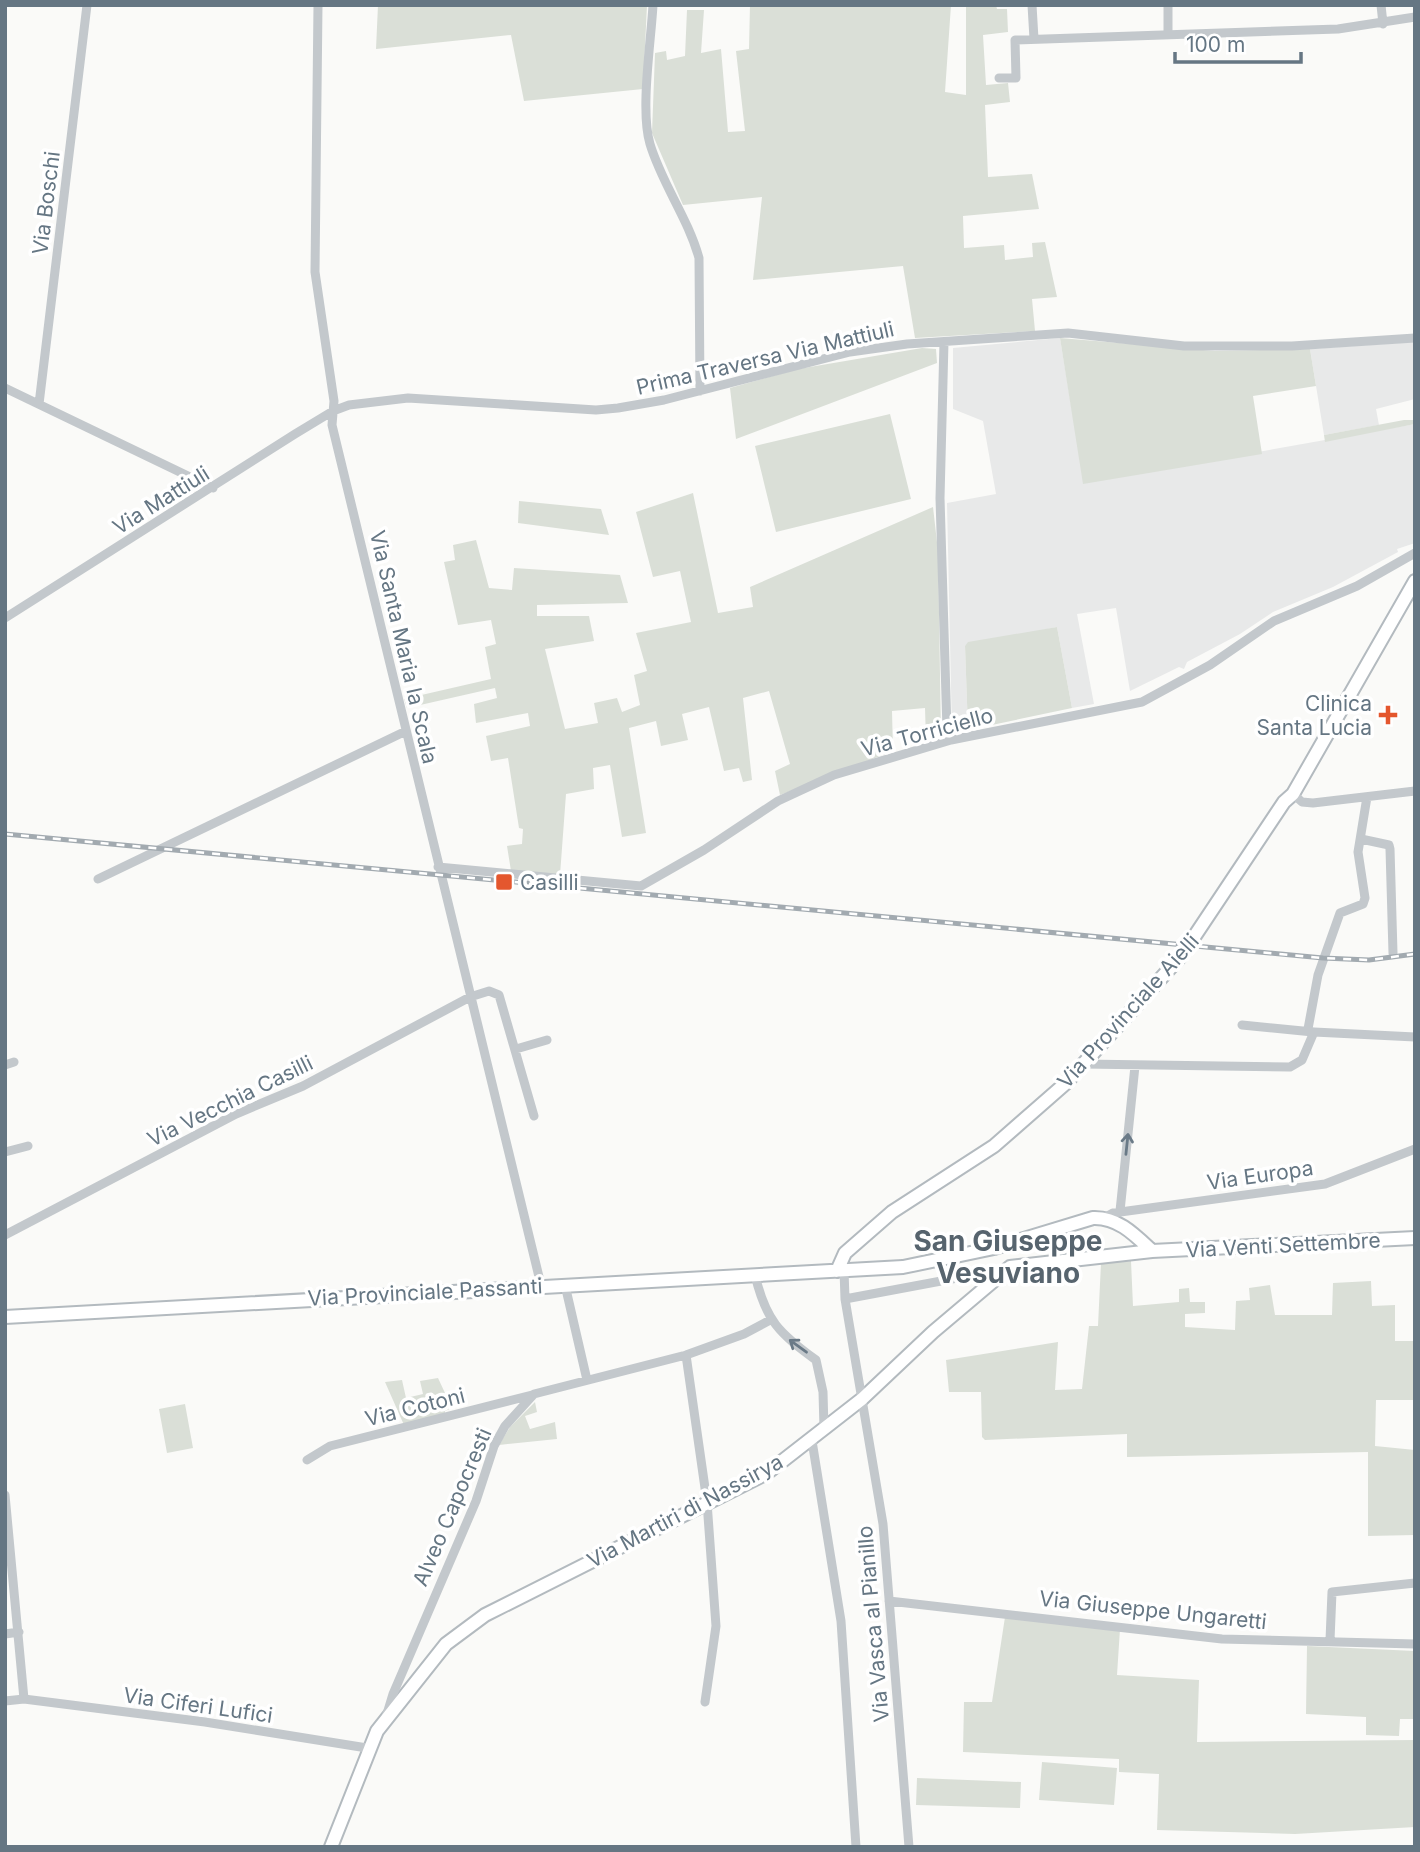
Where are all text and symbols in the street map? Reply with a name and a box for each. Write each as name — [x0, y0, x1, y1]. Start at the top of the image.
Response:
scale bar — [1175, 21, 1301, 65]
text: 100 m — [1186, 32, 1245, 57]
street label: Via Boschi — [27, 150, 65, 256]
street label: Prima Traversa Via Mattiuli — [634, 316, 896, 400]
street label: Via Mattiuli — [108, 461, 214, 539]
street label: Via Santa Maria la Scala — [365, 528, 443, 766]
place label: Clinica Santa Lucia — [1256, 691, 1372, 740]
street label: Via Torriciello — [858, 702, 996, 762]
marker: Clinica Santa Lucia — [1378, 705, 1398, 725]
place label: Casilli — [520, 870, 579, 895]
marker: Casilli — [494, 872, 514, 892]
street label: Via Provinciale Aielli — [1052, 929, 1204, 1093]
street label: Via Vecchia Casilli — [143, 1050, 317, 1152]
one-way arrow — [1121, 1133, 1134, 1155]
street label: Via Europa — [1205, 1155, 1315, 1195]
district label: San Giuseppe Vesuviano — [913, 1224, 1103, 1290]
street label: Via Venti Settembre — [1185, 1227, 1381, 1263]
street label: Via Provinciale Passanti — [307, 1273, 543, 1311]
one-way arrow — [789, 1339, 808, 1354]
street label: Via Cotoni — [363, 1383, 467, 1431]
street label: Alveo Capocresti — [407, 1424, 497, 1590]
street label: Via Martiri di Nassirya — [583, 1449, 787, 1573]
street label: Via Vasca al Pianillo — [852, 1525, 894, 1723]
street label: Via Giuseppe Ungaretti — [1038, 1586, 1268, 1634]
street label: Via Ciferi Lufici — [122, 1682, 274, 1728]

